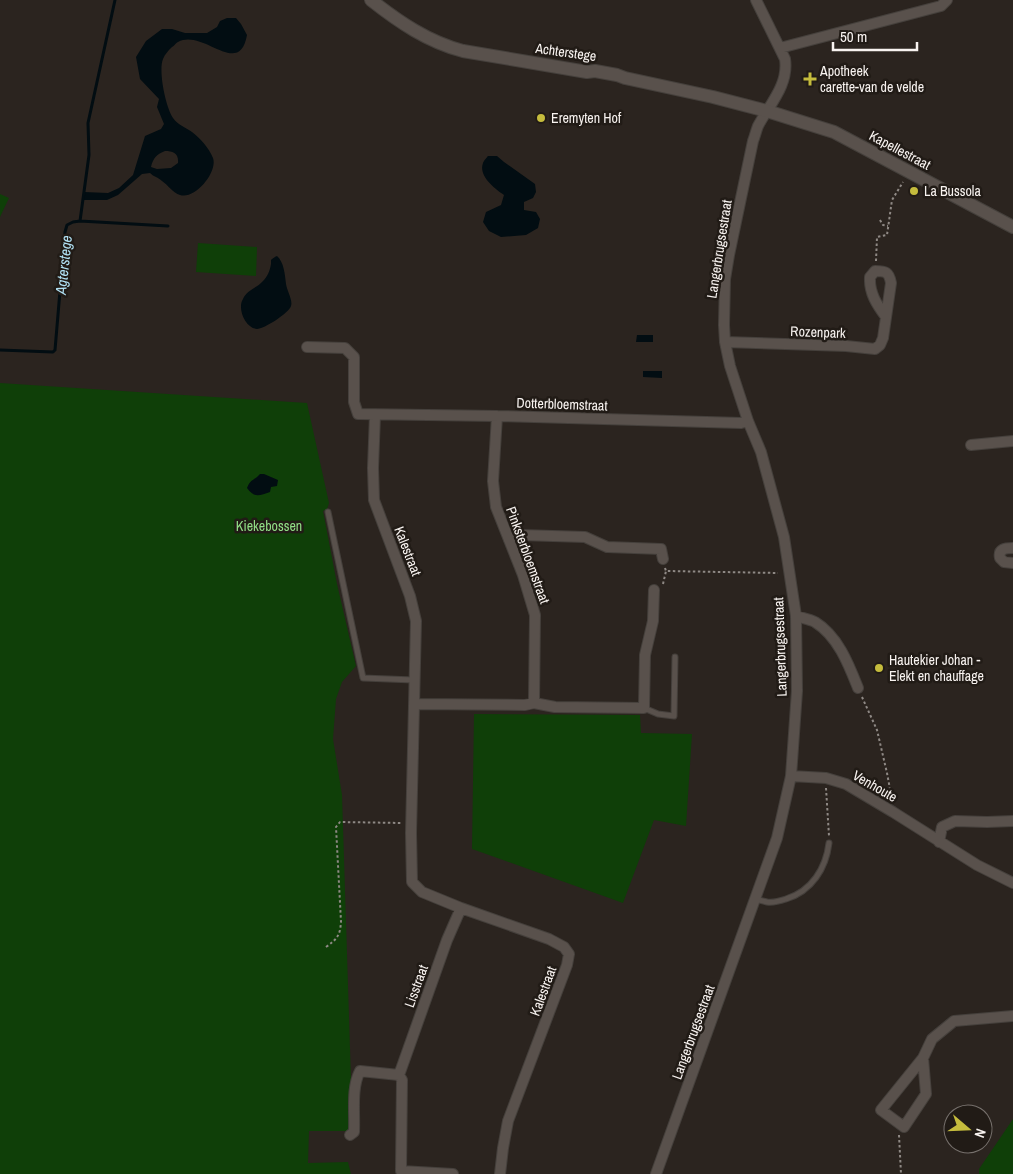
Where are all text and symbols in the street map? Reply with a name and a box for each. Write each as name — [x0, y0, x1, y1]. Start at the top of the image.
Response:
scale bar — [833, 20, 917, 52]
text: 50 m — [840, 26, 867, 47]
street label: Achterstege — [533, 39, 598, 65]
place label: Apotheek carette-van de velde — [819, 62, 924, 96]
marker: Apotheek carette-van de velde — [804, 73, 816, 85]
place label: Eremyten Hof — [551, 109, 622, 127]
marker: Eremyten Hof — [535, 112, 547, 124]
street label: Kapellestraat — [866, 126, 934, 174]
place label: La Bussola — [924, 182, 981, 200]
marker: La Bussola — [908, 185, 920, 197]
street label: Langerbrugsestraat — [702, 198, 736, 300]
water label: Agterstege — [50, 234, 77, 297]
street label: Rozenpark — [790, 322, 846, 342]
street label: Dotterbloemstraat — [516, 393, 608, 415]
street label: Pinksterbloemstraat — [502, 504, 554, 606]
park label: Kiekebossen — [236, 517, 302, 535]
street label: Kalestraat — [390, 524, 426, 578]
street label: Langerbrugsestraat — [769, 597, 791, 697]
place label: Hautekier Johan - Elekt en chauffage — [889, 651, 984, 685]
marker: Hautekier Johan - Elekt en chauffage — [873, 662, 885, 674]
street label: Venhoute — [849, 766, 901, 806]
street label: Lisstraat — [400, 962, 432, 1010]
street label: Kalestraat — [526, 964, 560, 1018]
street label: Langerbrugsestraat — [668, 982, 718, 1082]
north arrow — [943, 1104, 993, 1154]
text: N — [970, 1126, 990, 1140]

